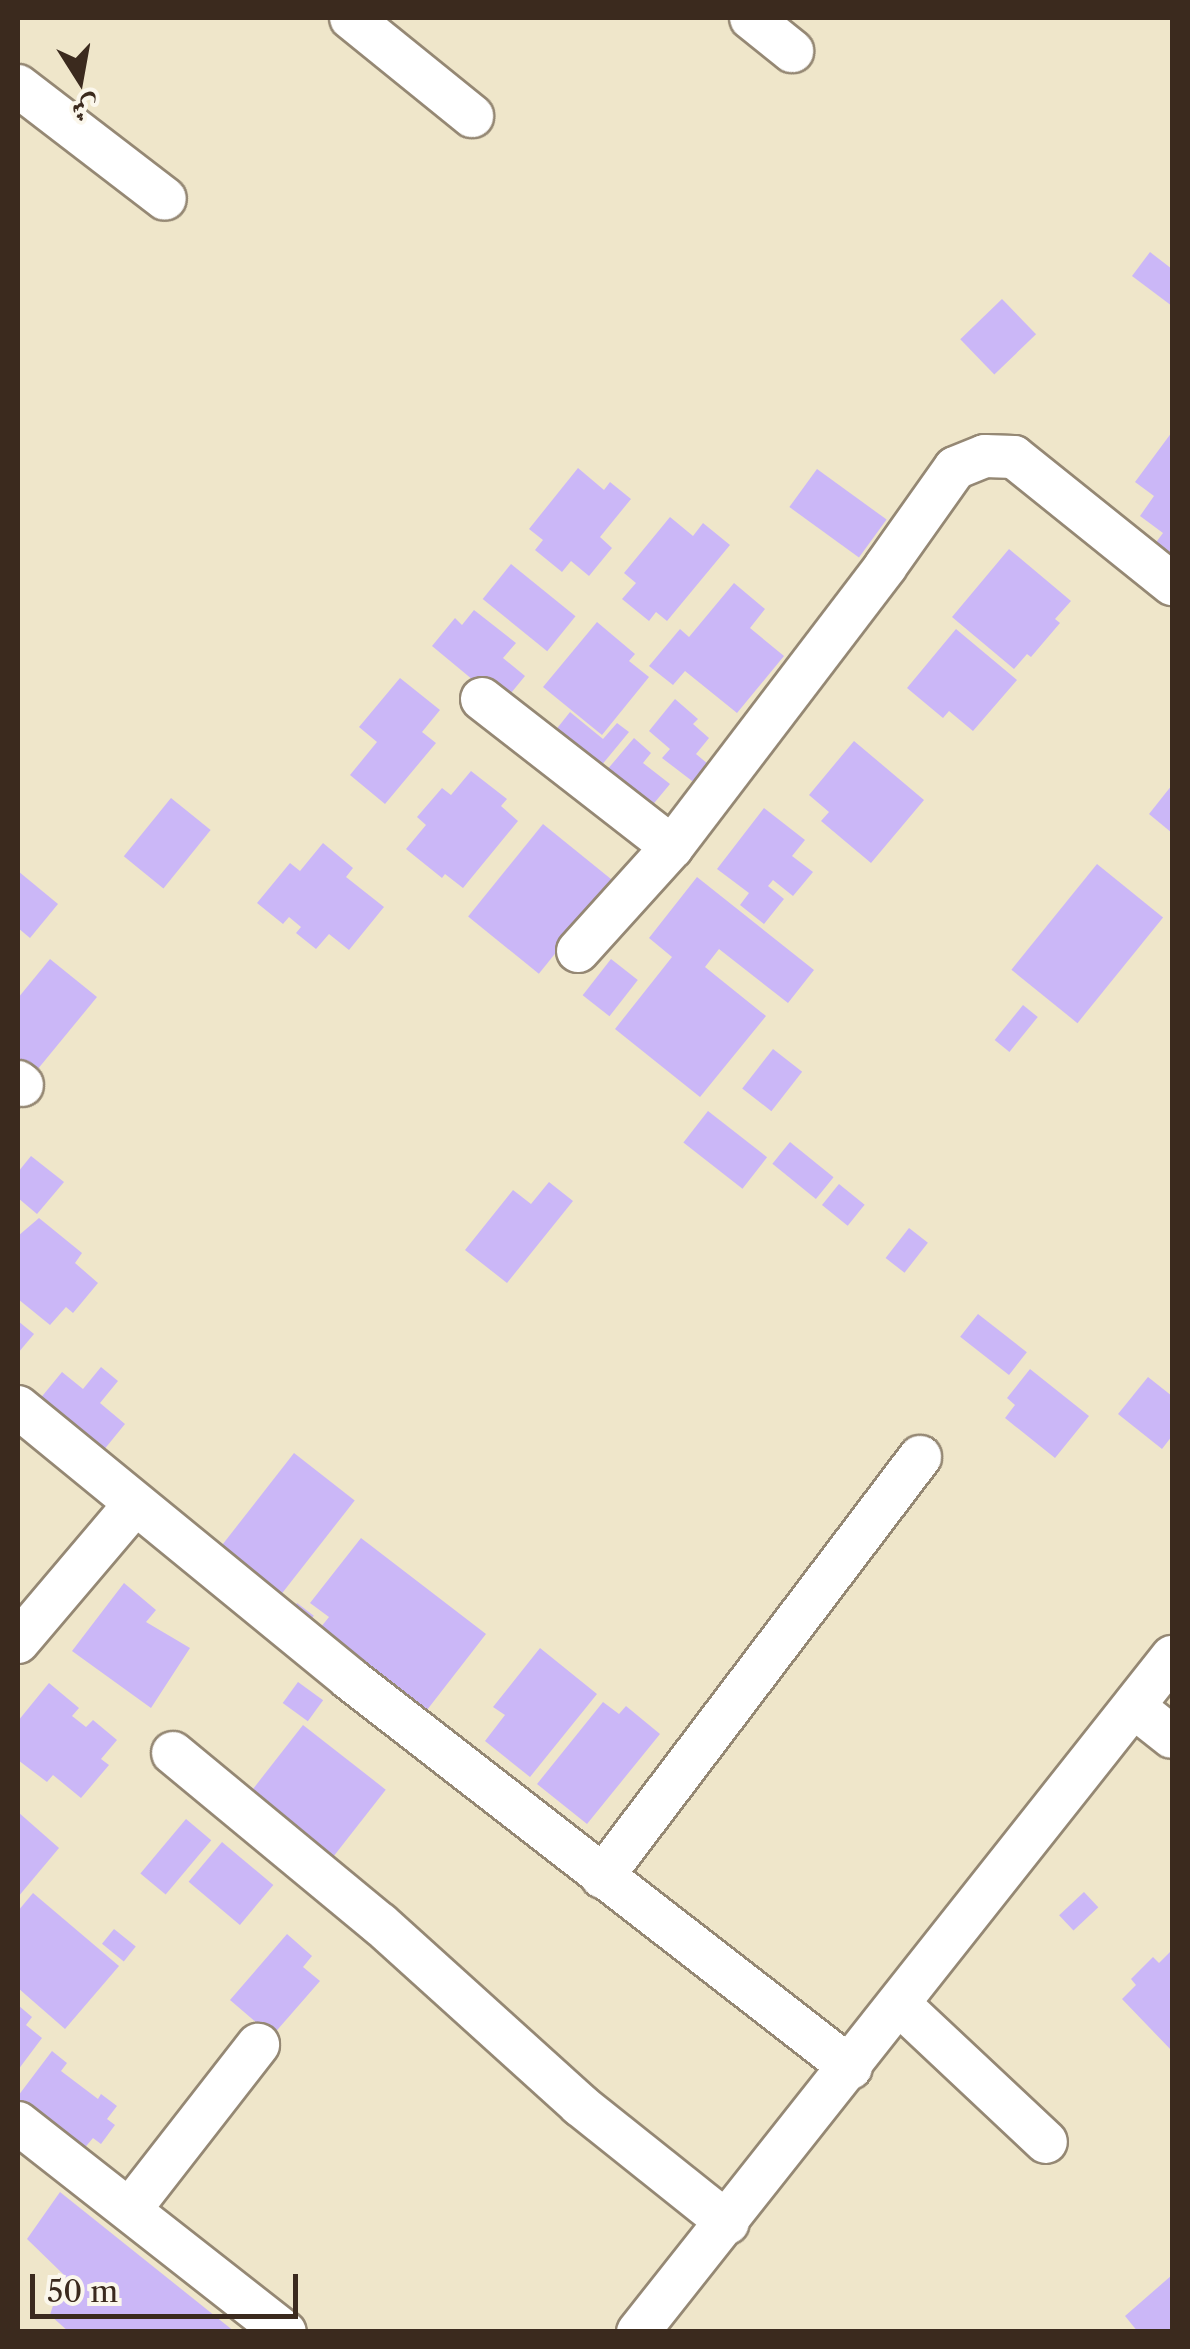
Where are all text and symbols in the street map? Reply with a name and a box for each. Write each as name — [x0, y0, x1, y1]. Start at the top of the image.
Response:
north arrow — [30, 30, 130, 130]
text: ش — [69, 90, 103, 129]
scale bar — [35, 2254, 302, 2316]
text: 50 m — [47, 2273, 118, 2310]

